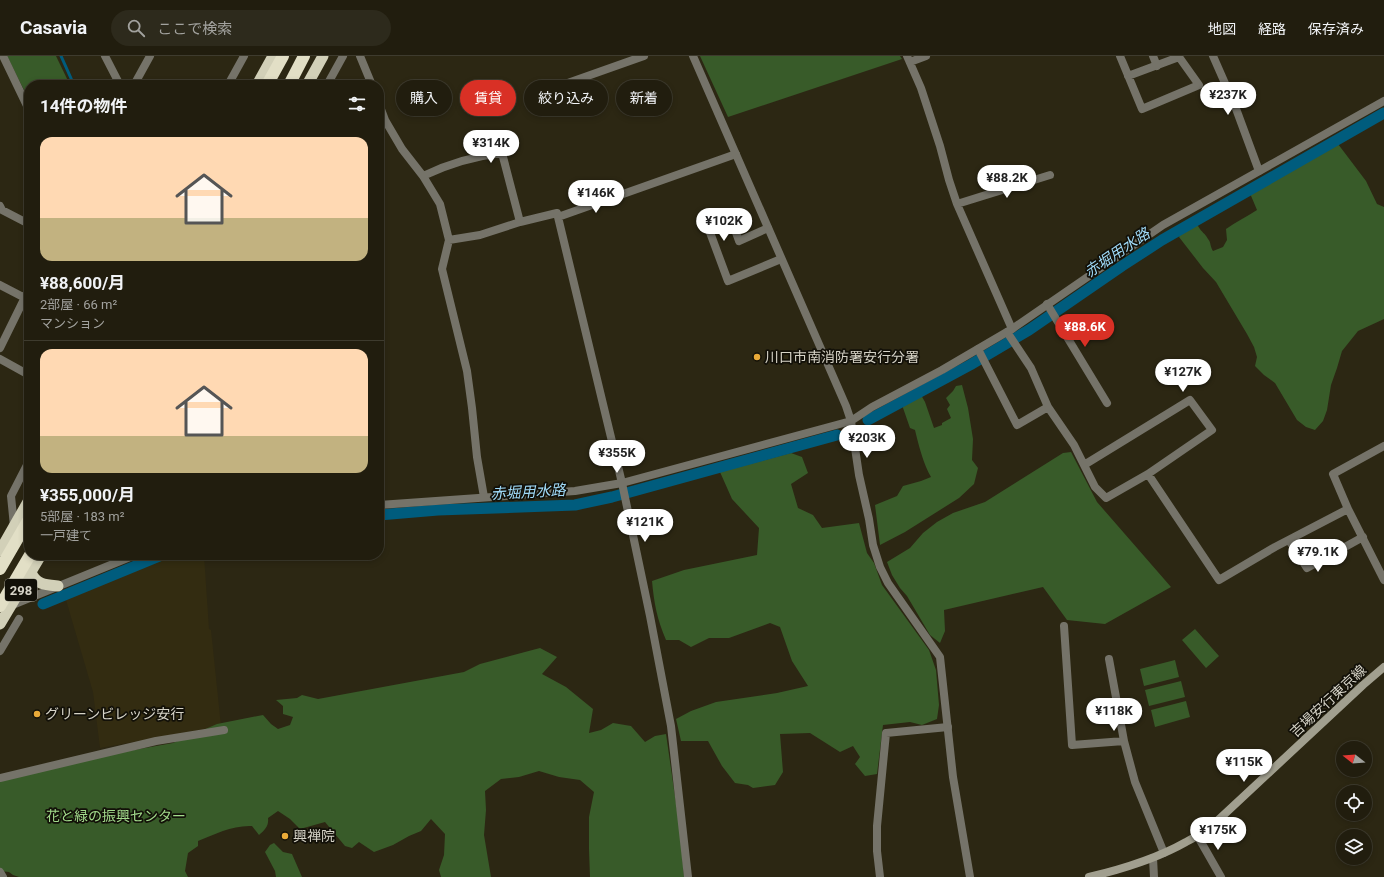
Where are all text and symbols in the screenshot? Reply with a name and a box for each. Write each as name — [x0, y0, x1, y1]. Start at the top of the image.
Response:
search box — [111, 10, 391, 46]
text: Casavia — [20, 16, 87, 39]
icon: search — [125, 17, 147, 39]
text: ここで検索 — [157, 20, 232, 38]
text: 地図 — [1208, 21, 1236, 37]
text: 経路 — [1258, 21, 1286, 37]
text: 保存済み — [1308, 21, 1364, 37]
chip: 購入 — [396, 80, 452, 116]
chip: 賃貸 — [460, 80, 516, 116]
chip: 絞り込み — [524, 80, 608, 116]
chip: 新着 — [616, 80, 672, 116]
pin: ¥237K — [1200, 82, 1256, 116]
text: ¥237K — [1209, 87, 1247, 102]
icon: filters — [346, 93, 368, 115]
text: 14件の物件 — [40, 96, 128, 116]
pin: ¥314K — [463, 130, 519, 164]
text: ¥314K — [472, 135, 510, 150]
icon: home — [168, 163, 240, 235]
pin: ¥88.2K — [974, 165, 1040, 199]
text: ¥88.2K — [986, 170, 1028, 185]
pin: ¥146K — [568, 180, 624, 214]
text: ¥146K — [577, 185, 615, 200]
pin: ¥102K — [696, 208, 752, 242]
text: ¥102K — [705, 213, 743, 228]
water label: 赤堀用水路 — [1081, 223, 1155, 281]
text: ¥88,600/月 — [40, 273, 125, 293]
text: 2部屋 · 66 m² — [40, 297, 117, 312]
pin: ¥88.6K — [1052, 314, 1118, 348]
text: マンション — [40, 316, 105, 331]
text: ¥88.6K — [1064, 319, 1106, 334]
place label: 川口市南消防署安行分署 — [765, 349, 919, 365]
marker: 川口市南消防署安行分署 — [752, 352, 762, 362]
pin: ¥127K — [1155, 359, 1211, 393]
text: ¥127K — [1164, 364, 1202, 379]
icon: home — [168, 375, 240, 447]
pin: ¥203K — [839, 425, 895, 459]
text: ¥203K — [848, 430, 886, 445]
pin: ¥355K — [589, 440, 645, 474]
text: ¥355K — [598, 445, 636, 460]
water label: 赤堀用水路 — [490, 481, 568, 503]
text: ¥355,000/月 — [40, 485, 135, 505]
text: 5部屋 · 183 m² — [40, 509, 124, 524]
pin: ¥121K — [617, 509, 673, 543]
text: ¥121K — [626, 514, 664, 529]
text: 一戸建て — [40, 528, 92, 543]
pin: ¥79.1K — [1285, 539, 1351, 573]
text: ¥79.1K — [1297, 544, 1339, 559]
road number: 298 — [5, 579, 37, 601]
street label: 吉場安行東京線 — [1287, 662, 1369, 740]
pin: ¥118K — [1086, 698, 1142, 732]
text: ¥118K — [1095, 703, 1133, 718]
place label: グリーンビレッジ安行 — [45, 706, 184, 722]
marker: グリーンビレッジ安行 — [32, 709, 42, 719]
north arrow — [1336, 741, 1372, 777]
map controls — [1336, 741, 1372, 865]
pin: ¥115K — [1216, 749, 1272, 783]
text: ¥115K — [1225, 754, 1263, 769]
button: locate — [1336, 785, 1372, 821]
park label: 花と緑の振興センター — [46, 808, 186, 824]
pin: ¥175K — [1190, 817, 1246, 851]
text: ¥175K — [1199, 822, 1237, 837]
place label: 興禅院 — [293, 828, 335, 844]
button: layers — [1336, 829, 1372, 865]
marker: 興禅院 — [280, 831, 290, 841]

